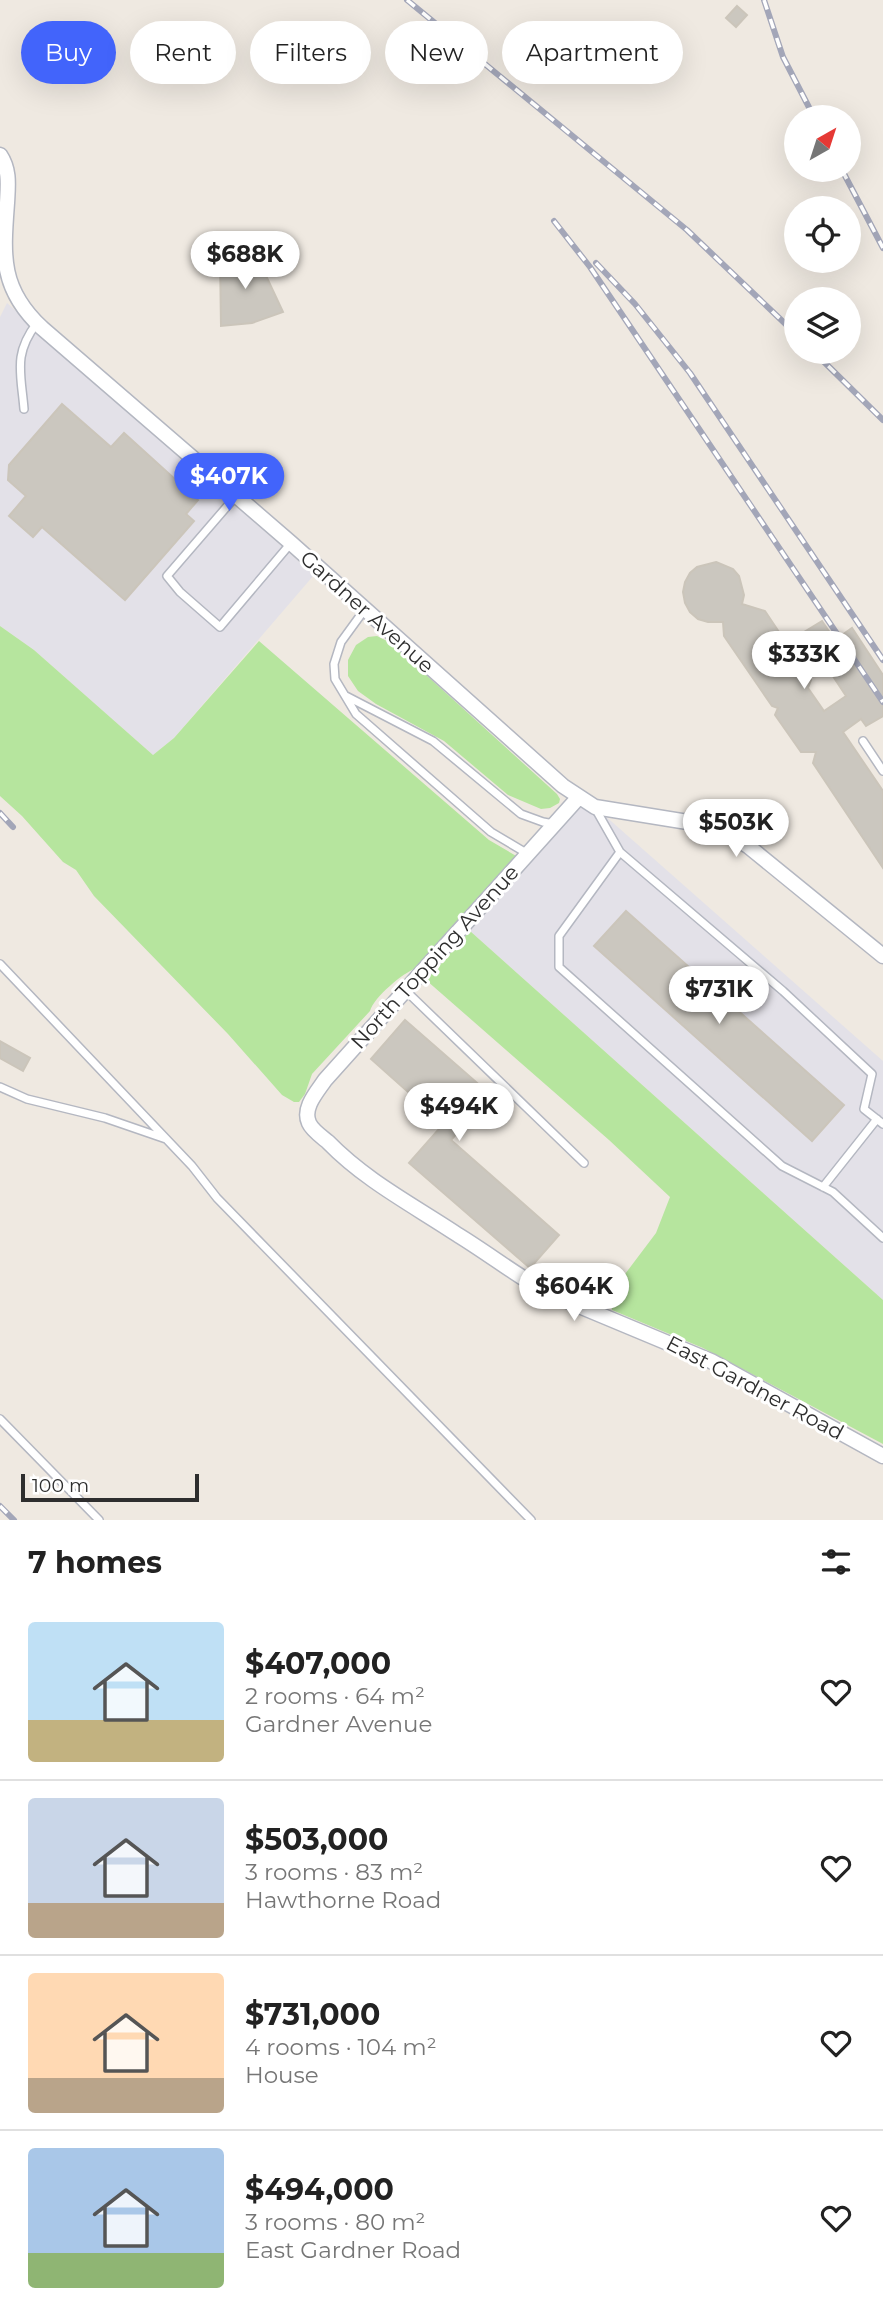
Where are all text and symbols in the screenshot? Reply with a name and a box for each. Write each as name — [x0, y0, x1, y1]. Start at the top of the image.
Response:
chip: Buy — [21, 21, 116, 84]
chip: Rent — [130, 21, 236, 84]
chip: Filters — [250, 21, 371, 84]
chip: New — [385, 21, 488, 84]
chip: Apartment — [502, 21, 683, 84]
north arrow — [784, 105, 861, 182]
map controls — [784, 105, 861, 364]
button: locate — [784, 196, 861, 273]
pin: $688K — [196, 232, 294, 291]
text: $688K — [207, 240, 283, 268]
button: layers — [784, 287, 861, 364]
pin: $407K — [180, 454, 278, 513]
text: $407K — [190, 462, 268, 490]
street label: Gardner Avenue — [295, 545, 439, 678]
pin: $333K — [755, 632, 853, 691]
text: $333K — [768, 640, 840, 668]
pin: $503K — [687, 800, 785, 859]
text: $503K — [699, 808, 773, 836]
street label: North Topping Avenue — [345, 860, 524, 1054]
pin: $731K — [670, 967, 768, 1026]
text: $731K — [685, 975, 753, 1003]
pin: $494K — [410, 1084, 508, 1143]
text: $494K — [420, 1092, 498, 1120]
pin: $604K — [525, 1264, 623, 1323]
text: $604K — [535, 1272, 613, 1300]
street label: East Gardner Road — [662, 1330, 848, 1445]
scale bar — [21, 1471, 200, 1503]
text: 100 m — [32, 1474, 89, 1497]
icon: filters — [817, 1543, 855, 1581]
text: 7 homes — [28, 1544, 162, 1581]
text: $407,000 — [245, 1645, 391, 1682]
icon: home — [84, 1650, 168, 1734]
icon: heart — [817, 1673, 855, 1711]
text: 2 rooms · 64 m² — [245, 1682, 425, 1710]
text: Gardner Avenue — [245, 1710, 432, 1738]
text: $503,000 — [245, 1821, 388, 1858]
icon: home — [84, 1826, 168, 1910]
icon: heart — [817, 1849, 855, 1887]
text: 3 rooms · 83 m² — [245, 1858, 423, 1886]
text: Hawthorne Road — [245, 1886, 441, 1914]
text: $731,000 — [245, 1996, 380, 2033]
icon: home — [84, 2001, 168, 2085]
icon: heart — [817, 2024, 855, 2062]
text: 4 rooms · 104 m² — [245, 2033, 437, 2061]
text: House — [245, 2061, 319, 2089]
text: $494,000 — [245, 2171, 394, 2208]
icon: home — [84, 2176, 168, 2260]
icon: heart — [817, 2199, 855, 2237]
text: 3 rooms · 80 m² — [245, 2208, 425, 2236]
text: East Gardner Road — [245, 2236, 461, 2264]

